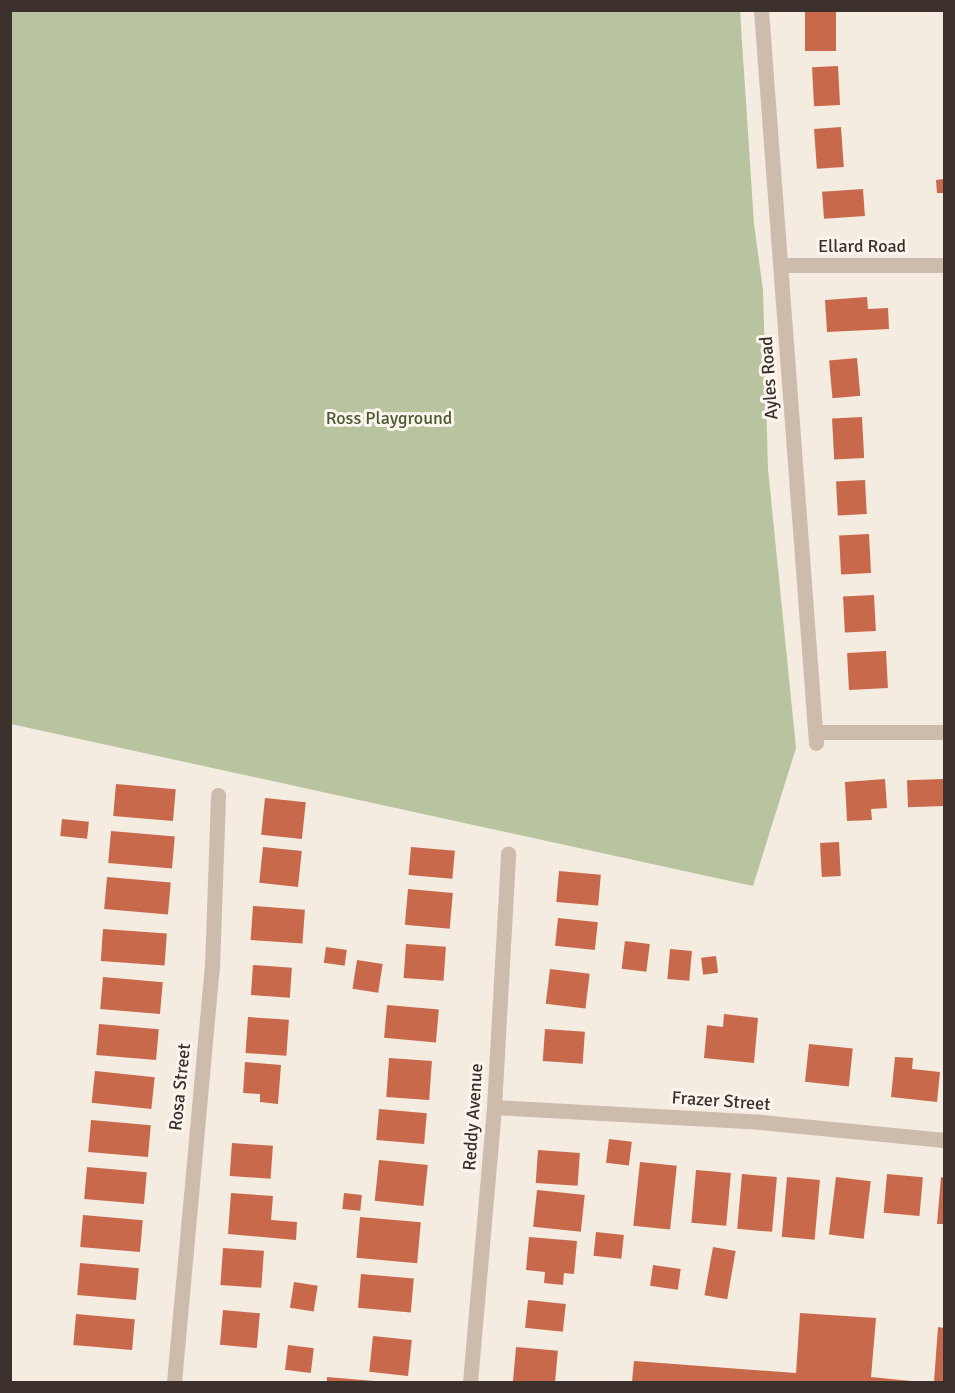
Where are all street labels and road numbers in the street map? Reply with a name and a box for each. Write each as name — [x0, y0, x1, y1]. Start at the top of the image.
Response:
street label: Ellard Road — [818, 235, 906, 257]
street label: Ayles Road — [755, 336, 783, 420]
street label: Rosa Street — [165, 1042, 195, 1132]
street label: Reddy Avenue — [458, 1063, 488, 1171]
street label: Frazer Street — [671, 1087, 771, 1115]

